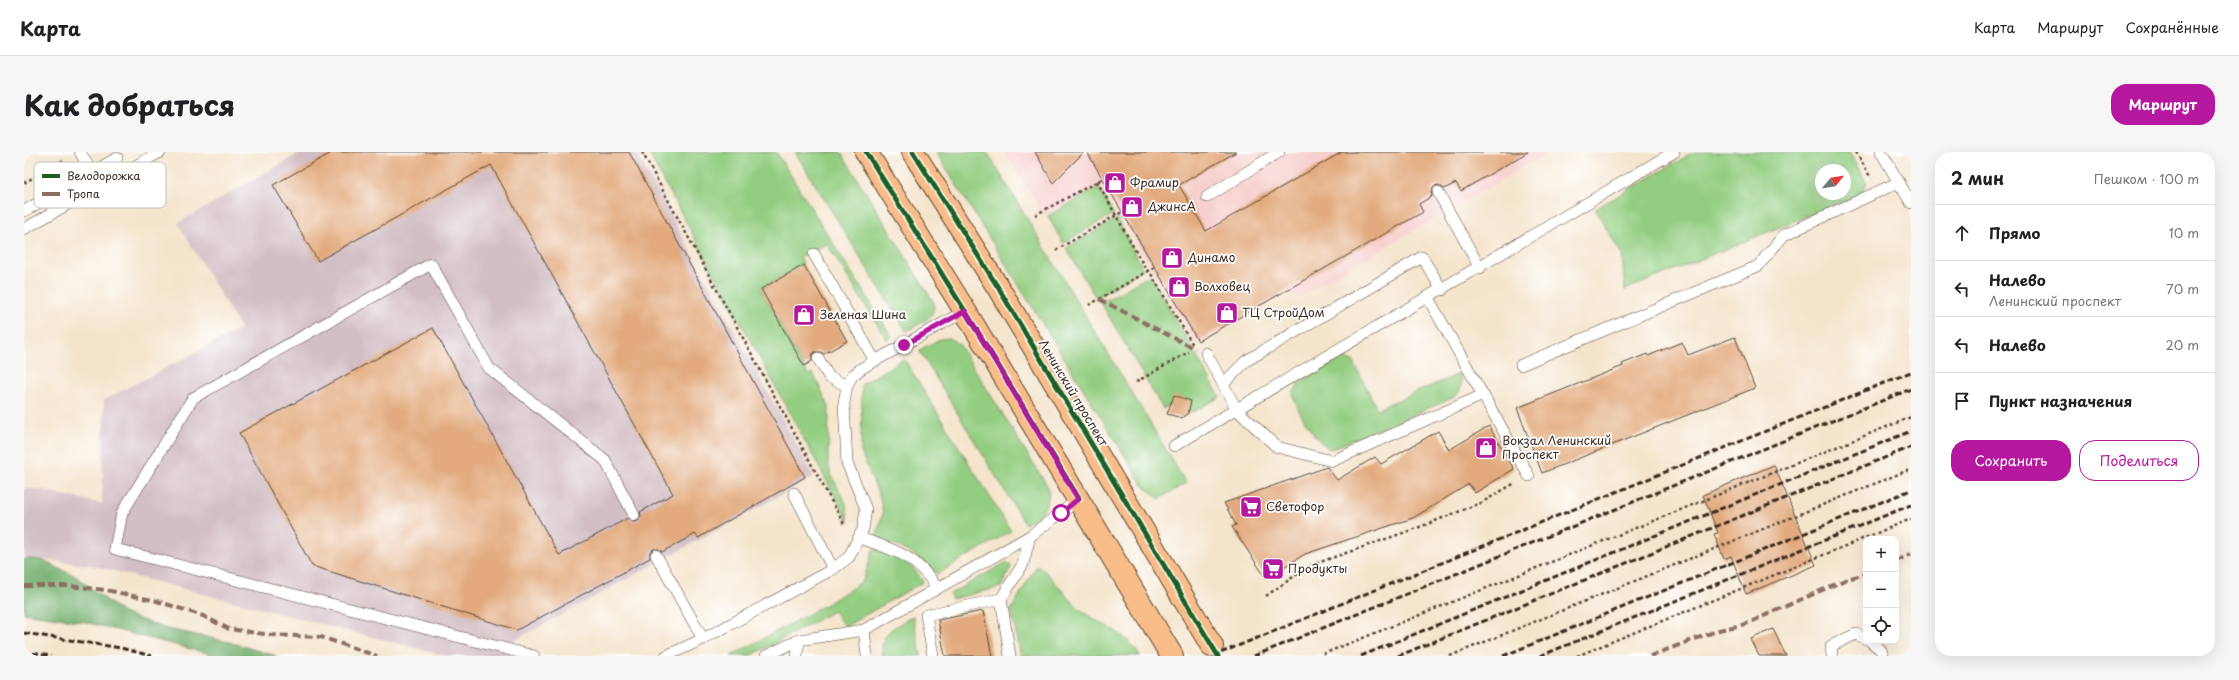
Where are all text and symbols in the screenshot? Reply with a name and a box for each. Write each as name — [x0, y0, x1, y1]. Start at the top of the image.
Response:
text: Карта — [20, 14, 81, 42]
text: Карта — [1974, 17, 2015, 38]
text: Маршрут — [2037, 17, 2103, 38]
text: Сохранённые — [2125, 17, 2219, 38]
text: Как добраться — [24, 83, 235, 126]
button: Маршрут — [2111, 84, 2215, 125]
legend — [34, 162, 166, 208]
north arrow — [1815, 164, 1851, 200]
text: 2 мин — [1951, 165, 2004, 191]
text: Велодорожка — [67, 167, 140, 184]
text: Пешком · 100 m — [2094, 169, 2199, 188]
shop icon: Фрамир — [1102, 170, 1128, 196]
place label: Фрамир — [1130, 173, 1179, 191]
text: Тропа — [67, 185, 100, 202]
shop icon: ДжинсА — [1119, 194, 1145, 220]
place label: ДжинсА — [1147, 197, 1196, 215]
text: Прямо — [1989, 221, 2040, 244]
icon: ahead — [1951, 222, 1973, 244]
text: 10 m — [2169, 223, 2199, 242]
shop icon: Динамо — [1159, 245, 1185, 271]
place label: Динамо — [1187, 248, 1236, 266]
text: Налево — [1989, 268, 2046, 291]
shop icon: Волховец — [1166, 274, 1192, 300]
place label: Волховец — [1194, 277, 1251, 295]
icon: left — [1951, 278, 1973, 300]
text: 70 m — [2166, 279, 2199, 298]
text: Ленинский проспект — [1989, 291, 2121, 310]
shop icon: ТЦ СтройДом — [1214, 300, 1240, 326]
shop icon: Зеленая Шина — [791, 302, 817, 328]
place label: ТЦ СтройДом — [1242, 303, 1325, 321]
place label: Зеленая Шина — [820, 305, 907, 323]
text: Налево — [1989, 333, 2046, 356]
icon: left — [1951, 334, 1973, 356]
text: 20 m — [2165, 335, 2199, 354]
route end — [895, 336, 913, 354]
street label: Ленинский проспект — [1035, 336, 1113, 449]
text: Пункт назначения — [1989, 389, 2132, 412]
icon: arrive — [1951, 390, 1973, 412]
place label: Вокзал Ленинский Проспект — [1502, 431, 1611, 463]
shop icon: Вокзал Ленинский Проспект — [1473, 435, 1499, 461]
button: Сохранить — [1951, 440, 2071, 481]
button: Поделиться — [2079, 440, 2199, 481]
supermarket icon: Светофор — [1238, 494, 1264, 520]
place label: Светофор — [1266, 497, 1324, 515]
route start — [1052, 504, 1070, 522]
map controls — [1863, 536, 1899, 644]
button: + — [1863, 536, 1899, 572]
supermarket icon: Продукты — [1260, 556, 1286, 582]
place label: Продукты — [1288, 559, 1347, 577]
button: − — [1863, 572, 1899, 608]
button: locate — [1863, 608, 1899, 644]

